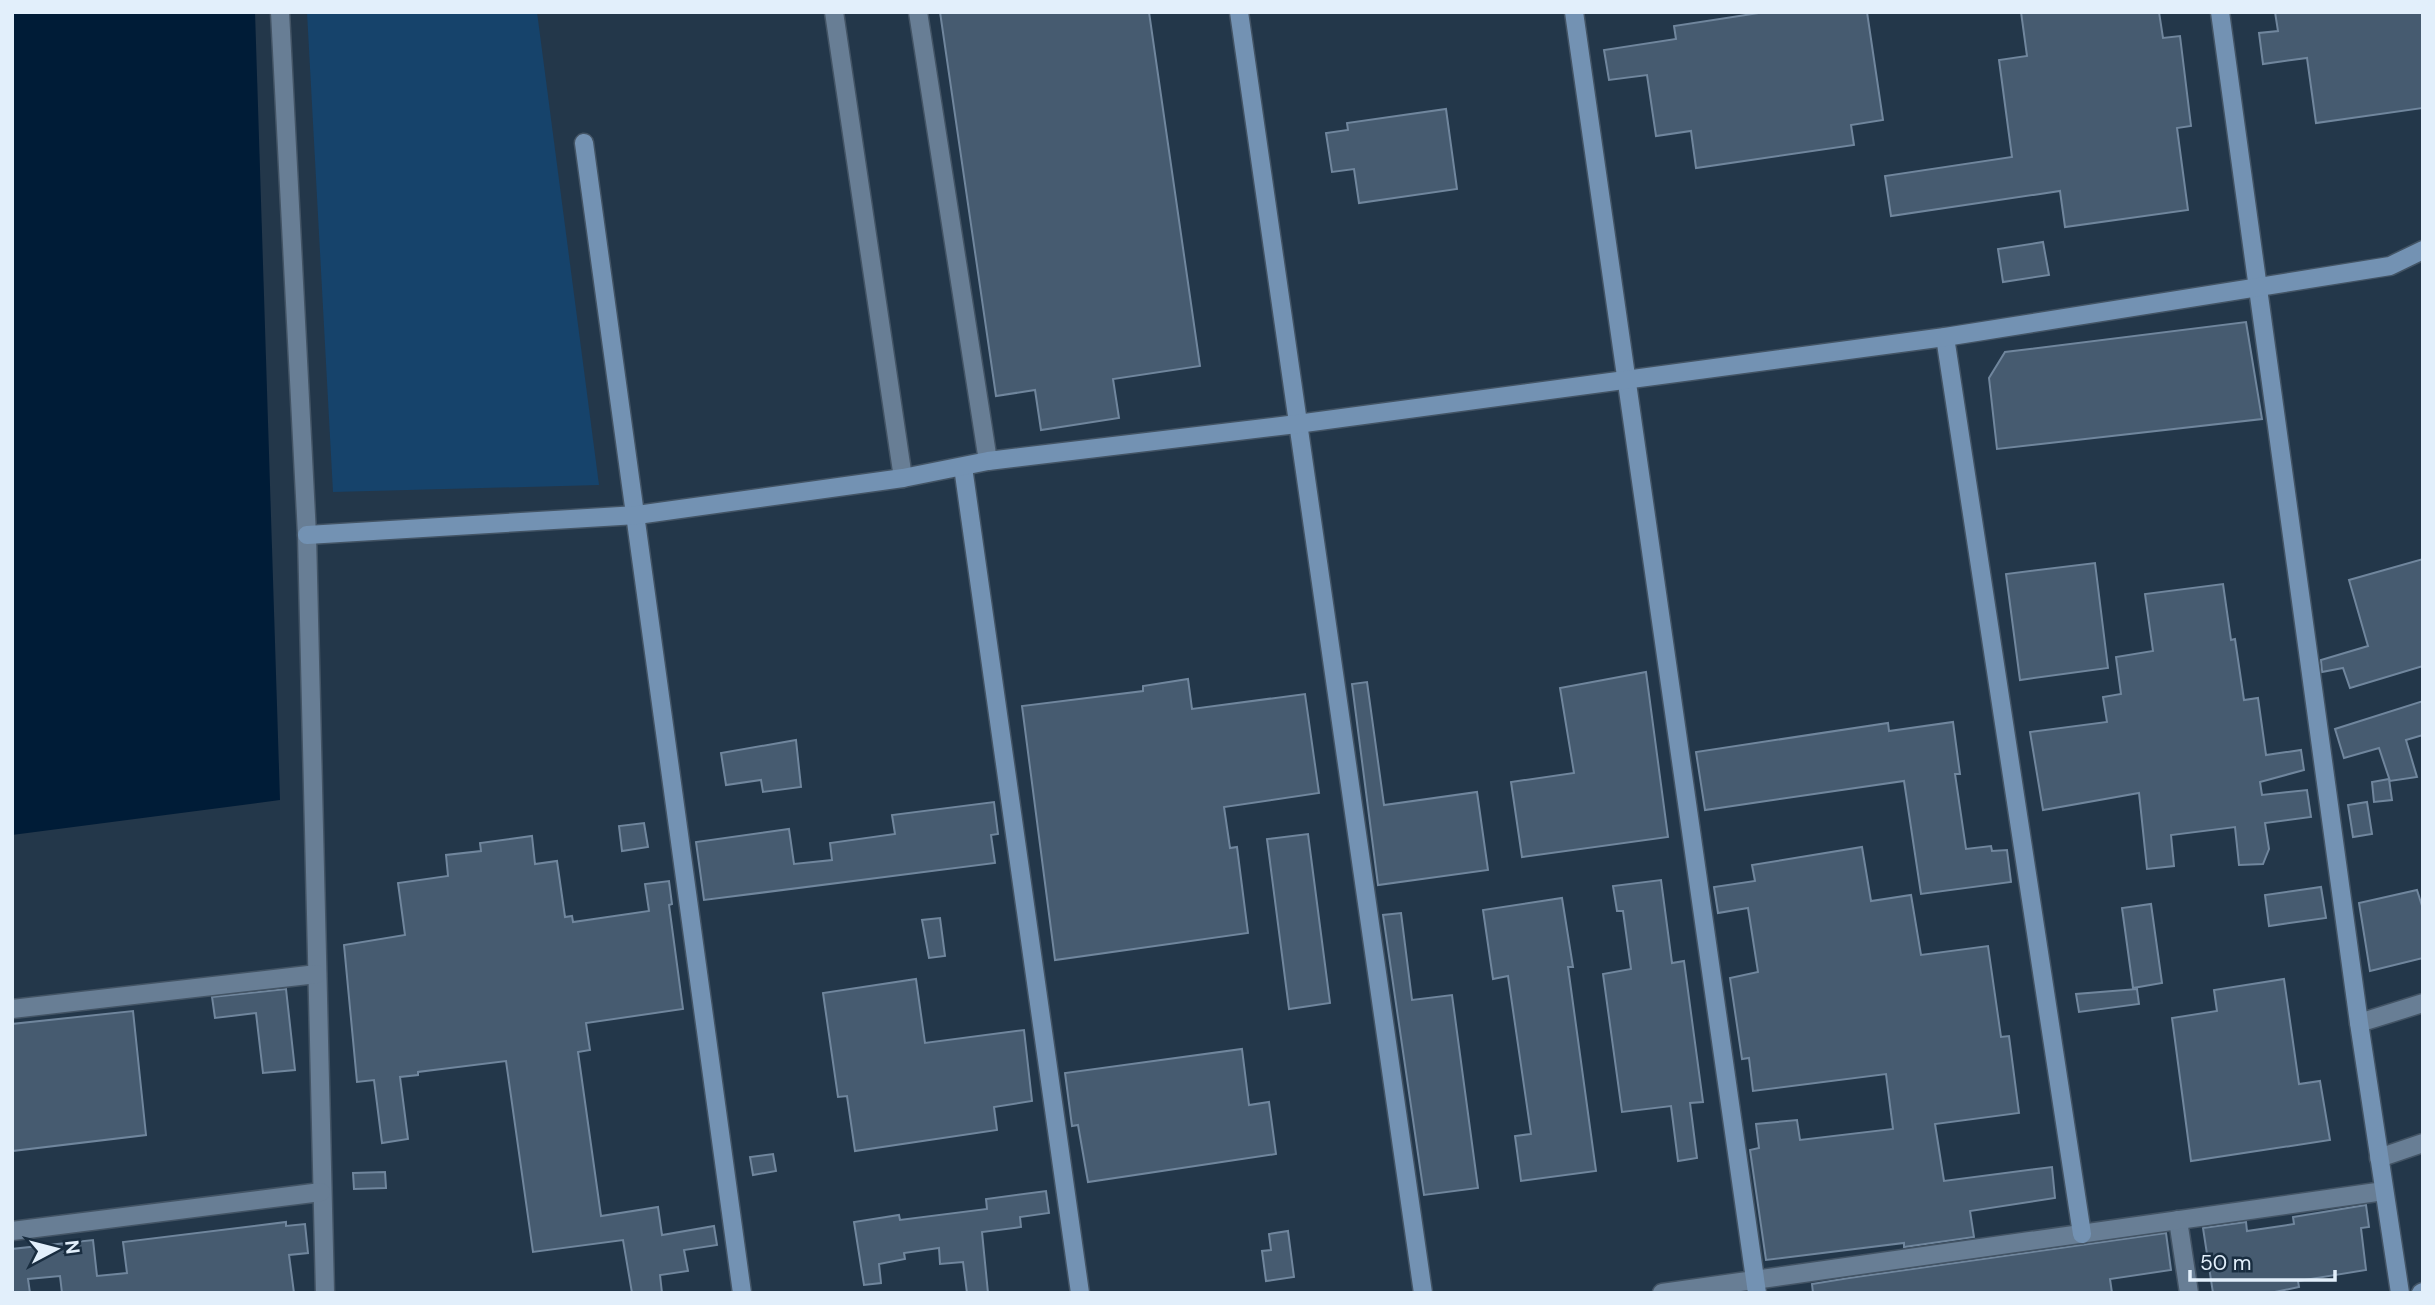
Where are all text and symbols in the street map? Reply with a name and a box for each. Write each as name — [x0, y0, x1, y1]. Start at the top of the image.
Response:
north arrow — [21, 1214, 91, 1284]
scale bar — [2190, 1238, 2335, 1282]
text: N — [59, 1239, 86, 1255]
text: 50 m — [2200, 1249, 2251, 1277]

